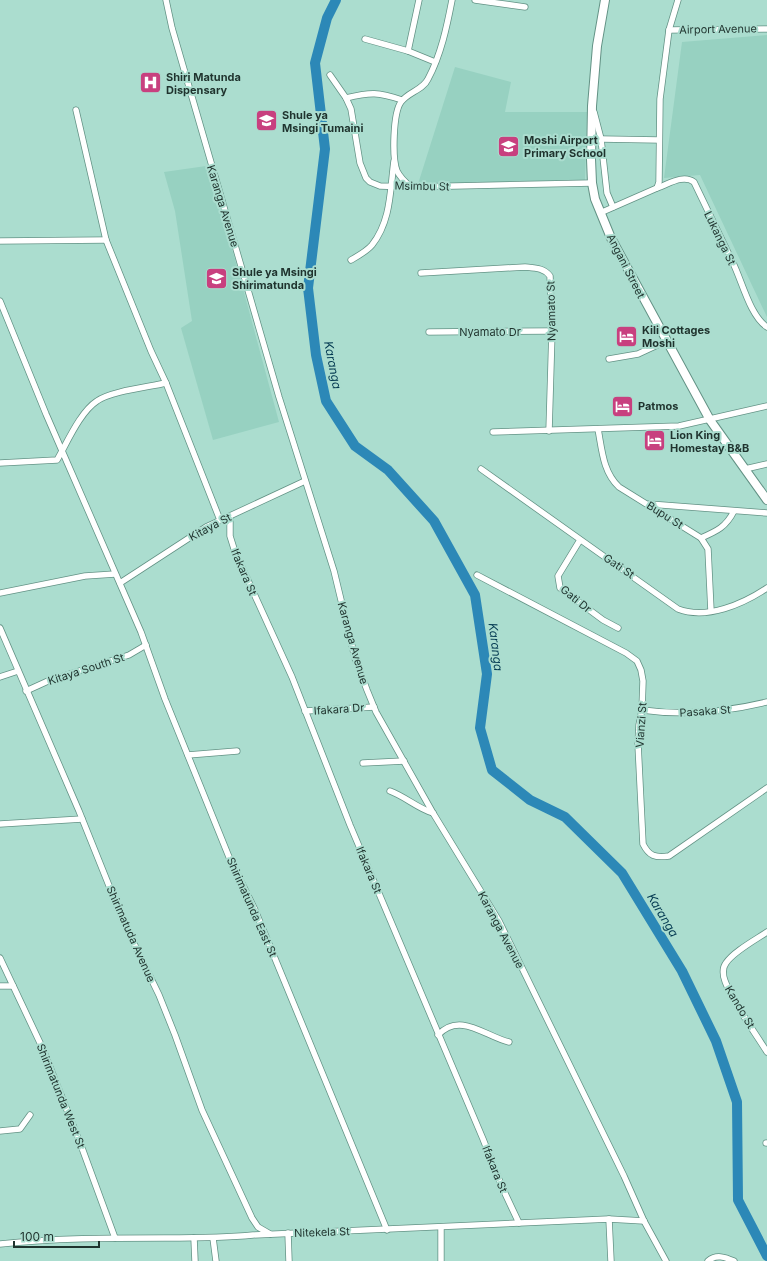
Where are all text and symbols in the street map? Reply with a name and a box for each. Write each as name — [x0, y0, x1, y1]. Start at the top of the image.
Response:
street label: Airport Avenue — [679, 21, 757, 37]
hospital icon: Shiri Matunda Dispensary — [138, 70, 164, 96]
place label: Shiri Matunda Dispensary — [166, 70, 241, 97]
school or university icon: Shule ya Msingi Tumaini — [253, 108, 279, 134]
place label: Shule ya Msingi Tumaini — [282, 108, 363, 135]
school or university icon: Moshi Airport Primary School — [495, 133, 521, 159]
place label: Moshi Airport Primary School — [524, 133, 606, 160]
street label: Karanga Avenue — [204, 163, 242, 249]
street label: Msimbu St — [394, 179, 450, 193]
street label: Lukanga St — [701, 209, 739, 268]
street label: Angani Street — [604, 231, 648, 301]
school or university icon: Shule ya Msingi Shirimatunda — [203, 265, 229, 291]
place label: Shule ya Msingi Shirimatunda — [232, 265, 317, 292]
street label: Nyamato St — [543, 280, 559, 341]
hotel icon: Kili Cottages Moshi — [613, 323, 639, 349]
place label: Kili Cottages Moshi — [642, 323, 710, 350]
street label: Nyamato Dr — [459, 325, 521, 339]
water label: Karanga — [321, 340, 345, 390]
hotel icon: Patmos — [609, 393, 635, 419]
place label: Patmos — [638, 399, 678, 413]
hotel icon: Lion King Homestay B&B — [642, 428, 668, 454]
place label: Lion King Homestay B&B — [670, 428, 749, 455]
street label: Bupu St — [644, 498, 686, 532]
street label: Kitaya St — [186, 510, 234, 544]
street label: Ifakara St — [228, 547, 260, 598]
street label: Gati St — [601, 551, 638, 582]
street label: Gati Dr — [558, 582, 594, 616]
street label: Karanga Avenue — [335, 600, 371, 686]
water label: Karanga — [486, 622, 506, 672]
street label: Kitaya South St — [46, 650, 126, 688]
street label: Ifakara Dr — [313, 700, 365, 718]
street label: Vianzi St — [632, 701, 650, 748]
street label: Pasaka St — [679, 702, 731, 720]
street label: Ifakara St — [353, 845, 385, 896]
street label: Shirimatunda East St — [224, 855, 280, 959]
street label: Shirimatuda Avenue — [104, 884, 158, 984]
street label: Karanga Avenue — [475, 889, 527, 971]
water label: Karanga — [644, 890, 682, 940]
street label: Kando St — [722, 983, 758, 1031]
street label: Shirimatunda West St — [34, 1042, 89, 1151]
street label: Ifakara St — [479, 1144, 511, 1195]
scale bar — [14, 1223, 99, 1249]
street label: Nitekela St — [294, 1224, 350, 1240]
text: 100 m — [20, 1229, 54, 1244]

